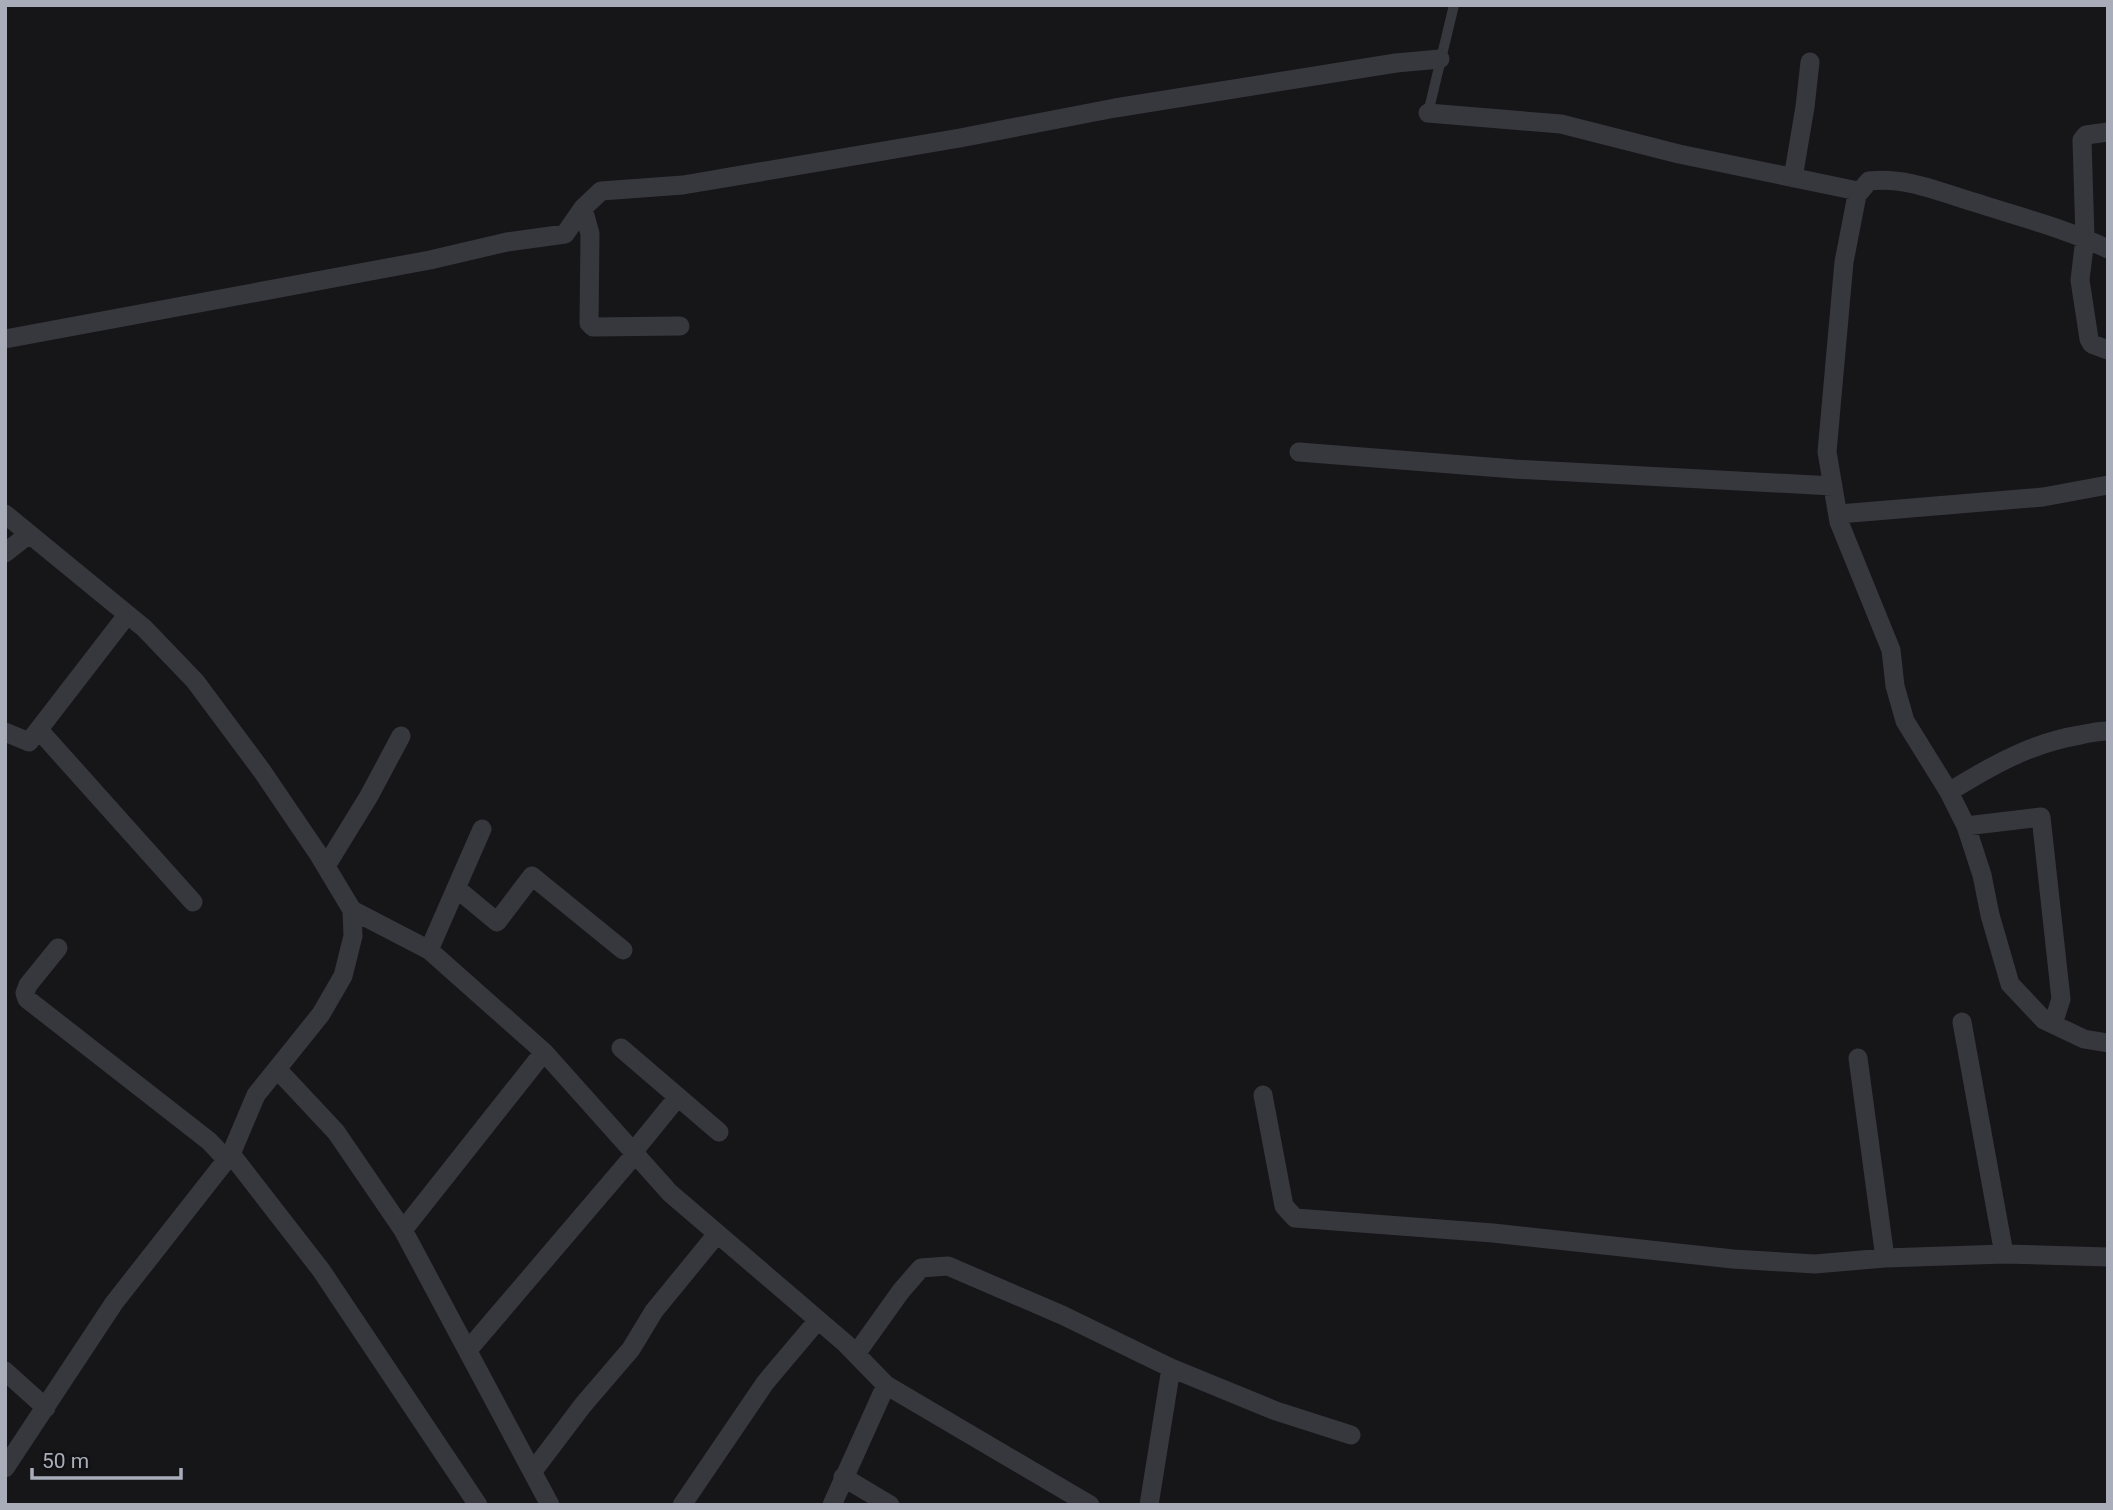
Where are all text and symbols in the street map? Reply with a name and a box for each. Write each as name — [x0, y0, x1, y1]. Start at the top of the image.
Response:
scale bar — [32, 1436, 180, 1480]
text: 50 m — [42, 1449, 89, 1473]

